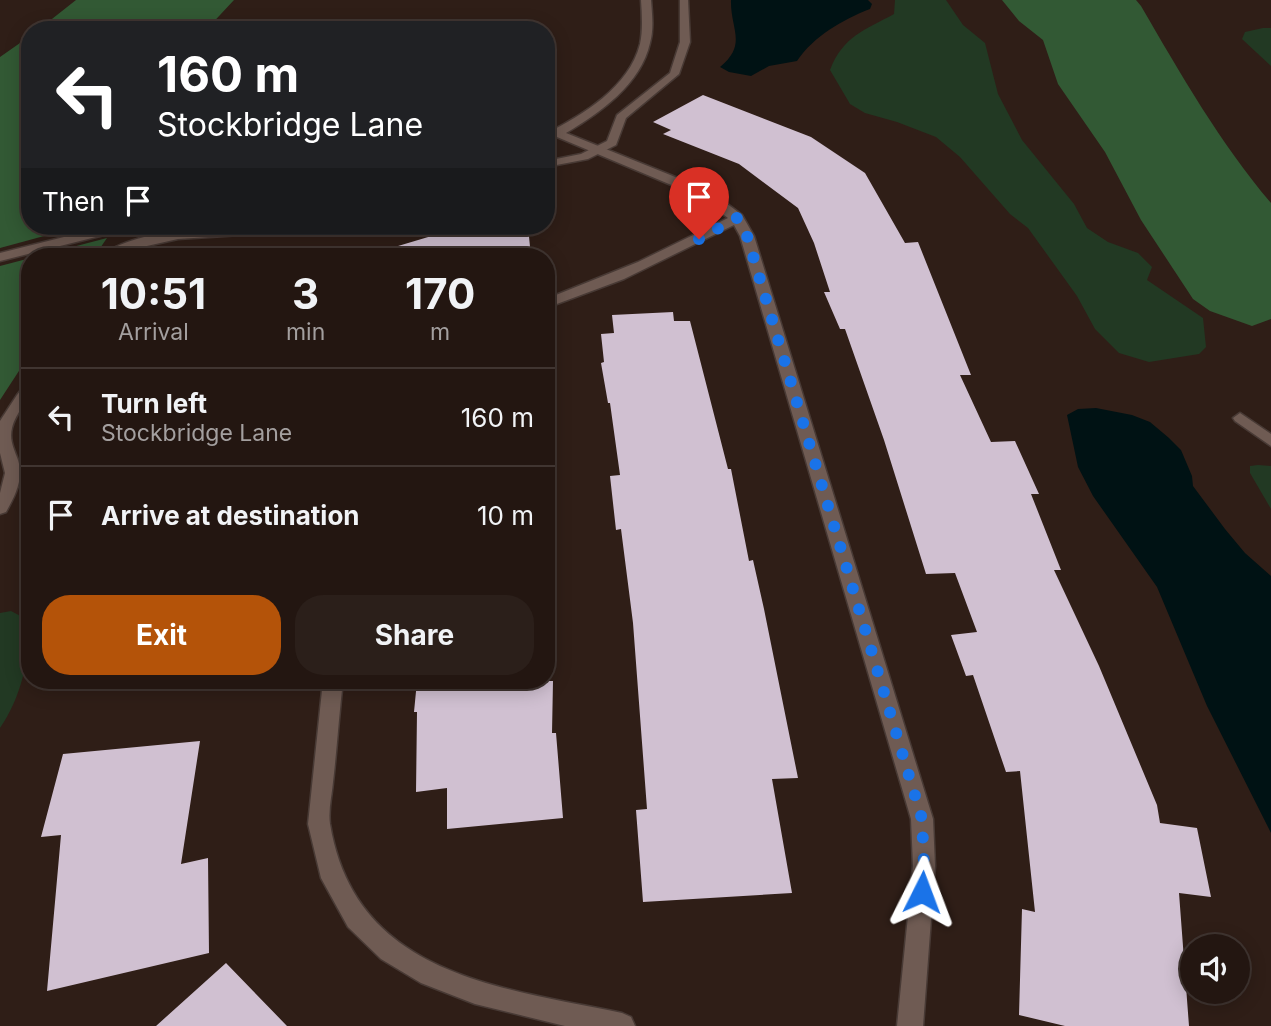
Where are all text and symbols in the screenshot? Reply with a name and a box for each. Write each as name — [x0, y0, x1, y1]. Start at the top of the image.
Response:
text: 160 m — [157, 45, 299, 104]
icon: left — [42, 49, 133, 140]
text: Stockbridge Lane — [157, 105, 423, 144]
pin — [669, 167, 729, 239]
icon: arrive — [680, 178, 718, 216]
icon: arrive — [119, 182, 157, 220]
text: Then — [42, 186, 105, 217]
text: 10:51 — [101, 268, 206, 319]
text: 3 — [292, 268, 319, 319]
text: 170 — [405, 268, 475, 319]
text: Arrival — [118, 318, 189, 346]
text: min — [286, 318, 325, 346]
text: m — [430, 318, 450, 346]
text: Turn left — [101, 388, 207, 419]
icon: left — [42, 398, 80, 436]
text: 160 m — [461, 402, 534, 433]
text: Stockbridge Lane — [101, 419, 292, 447]
icon: arrive — [42, 496, 80, 534]
text: Arrive at destination — [101, 500, 360, 531]
text: 10 m — [477, 500, 534, 531]
button: Exit — [42, 595, 281, 675]
button: Share — [295, 595, 534, 675]
position arrow — [885, 855, 959, 929]
map controls — [1180, 934, 1250, 1004]
button: sound — [1180, 934, 1250, 1004]

